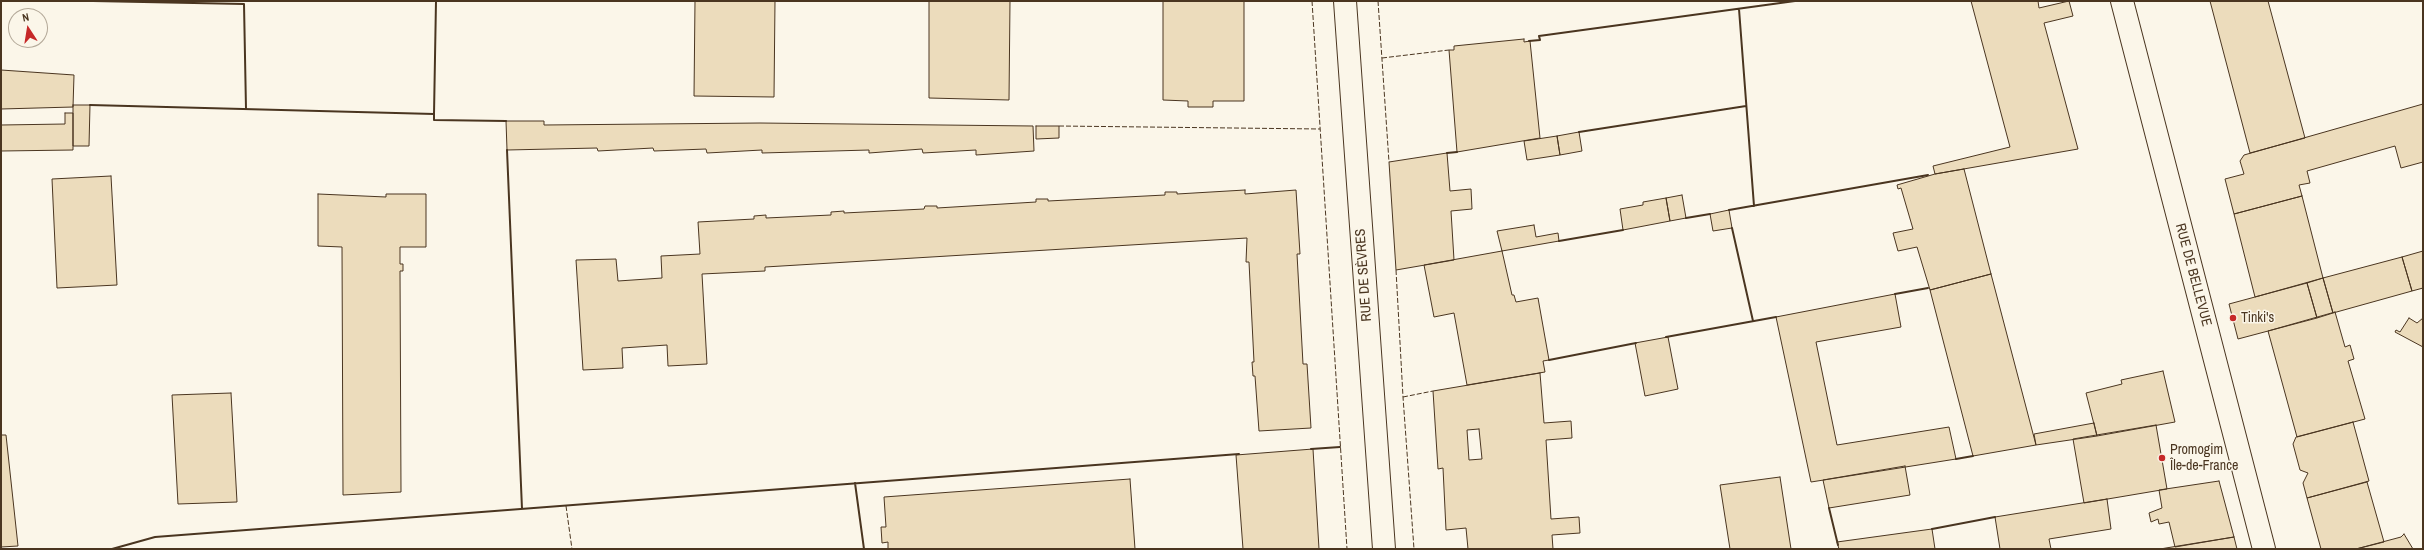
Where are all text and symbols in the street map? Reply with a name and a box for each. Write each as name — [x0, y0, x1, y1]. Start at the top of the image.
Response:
north arrow — [8, 8, 48, 48]
text: N — [21, 10, 30, 25]
street label: RUE DE BELLEVUE — [2171, 222, 2215, 328]
street label: RUE DE SÈVRES — [1352, 228, 1376, 322]
place label: Tinki's — [2241, 310, 2274, 326]
marker: Tinki's — [2228, 313, 2238, 323]
place label: Promogim Île-de-France — [2170, 442, 2238, 474]
marker: Promogim Île-de-France — [2157, 453, 2167, 463]

